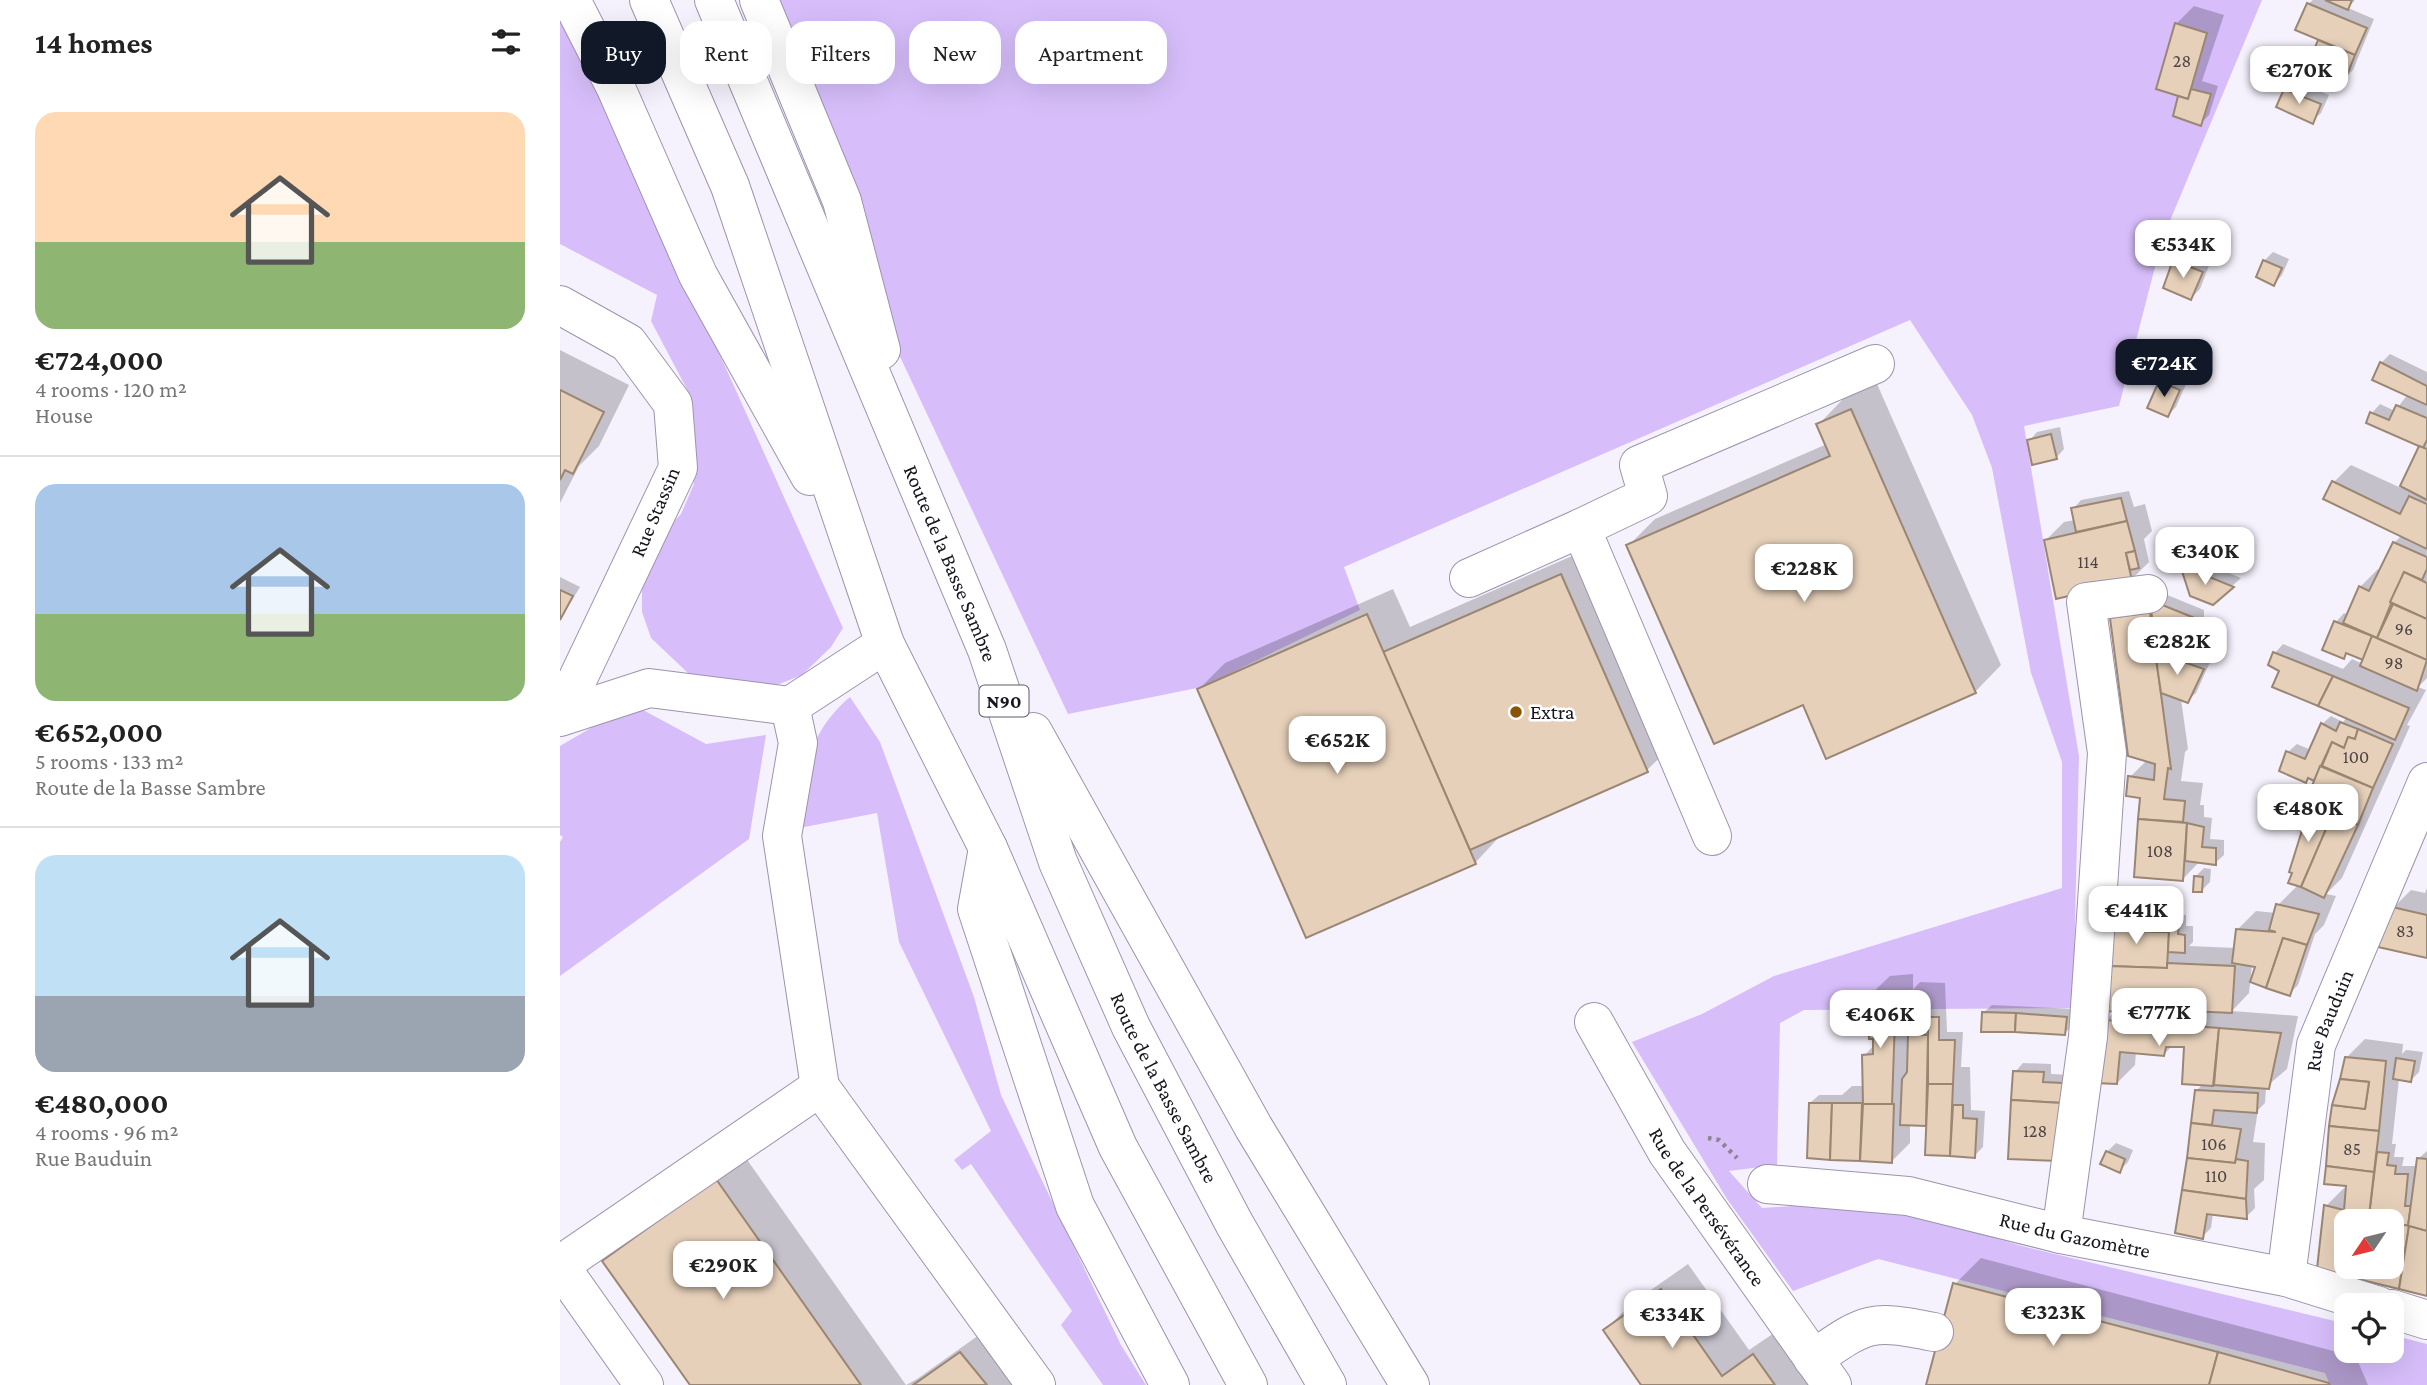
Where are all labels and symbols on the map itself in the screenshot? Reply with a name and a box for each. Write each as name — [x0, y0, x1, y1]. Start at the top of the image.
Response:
pin: €270K — [2250, 46, 2348, 106]
house number: 28 — [2173, 51, 2191, 71]
pin: €534K — [2134, 220, 2232, 280]
pin: €724K — [2115, 340, 2213, 399]
street label: Route de la Basse Sambre — [899, 462, 1002, 665]
street label: Rue Stassin — [625, 463, 685, 561]
pin: €340K — [2156, 528, 2254, 587]
pin: €228K — [1755, 544, 1853, 604]
house number: 114 — [2077, 552, 2099, 572]
pin: €282K — [2128, 618, 2226, 677]
house number: 96 — [2395, 619, 2413, 639]
house number: 98 — [2385, 653, 2403, 673]
road number: N90 — [980, 686, 1028, 716]
place label: Extra — [1530, 700, 1575, 724]
marker: Extra — [1508, 704, 1524, 720]
pin: €652K — [1288, 716, 1386, 776]
house number: 100 — [2343, 747, 2369, 767]
pin: €480K — [2259, 784, 2357, 844]
house number: 108 — [2147, 841, 2173, 861]
pin: €441K — [2087, 886, 2185, 946]
house number: 83 — [2396, 921, 2414, 941]
street label: Rue Bauduin — [2301, 966, 2358, 1073]
pin: €777K — [2110, 988, 2208, 1048]
street label: Route de la Basse Sambre — [1105, 989, 1223, 1187]
pin: €406K — [1831, 990, 1929, 1050]
house number: 128 — [2023, 1121, 2047, 1141]
street label: Rue de la Persévérance — [1644, 1123, 1770, 1291]
house number: 106 — [2201, 1134, 2227, 1154]
house number: 85 — [2343, 1139, 2361, 1159]
house number: 110 — [2205, 1166, 2227, 1186]
street label: Rue du Gazomètre — [1997, 1207, 2152, 1263]
north arrow — [2334, 1209, 2404, 1279]
pin: €290K — [674, 1242, 772, 1301]
pin: €323K — [2004, 1288, 2102, 1348]
pin: €334K — [1623, 1290, 1721, 1350]

